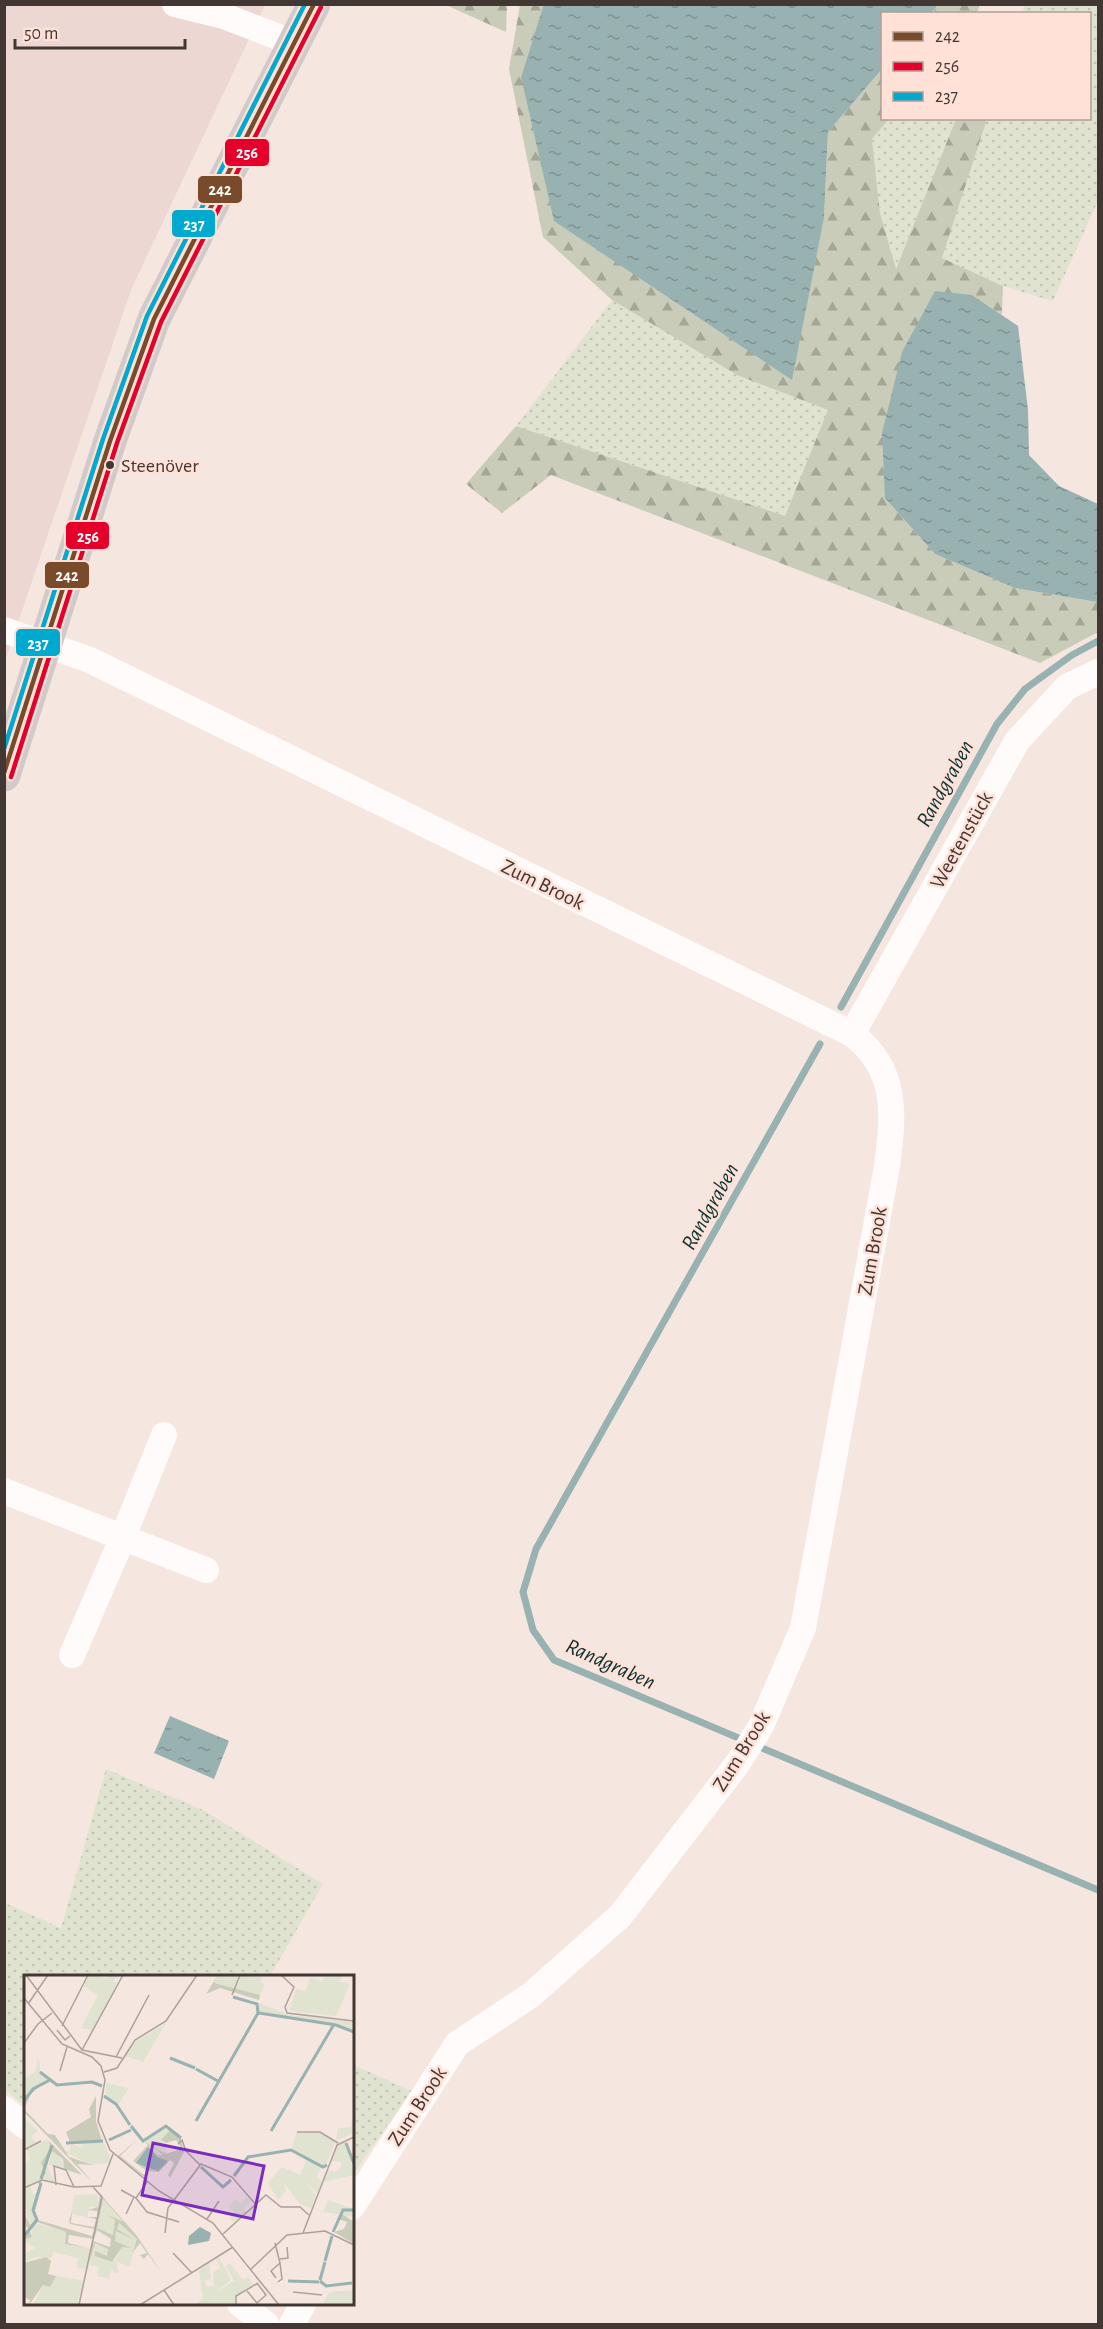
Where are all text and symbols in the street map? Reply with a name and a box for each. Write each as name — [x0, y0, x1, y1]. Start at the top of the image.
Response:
scale bar — [15, 12, 184, 50]
legend — [881, 12, 1091, 120]
text: 50 m — [24, 25, 58, 43]
text: 242 — [935, 28, 960, 46]
text: 256 — [935, 58, 959, 76]
text: 237 — [935, 88, 958, 106]
line badge: 256 — [224, 138, 270, 167]
text: 256 — [236, 145, 258, 161]
line badge: 242 — [197, 175, 243, 204]
text: 242 — [208, 182, 232, 198]
line badge: 237 — [171, 209, 216, 238]
text: 237 — [183, 217, 205, 233]
place label: Steenöver — [121, 456, 199, 476]
marker: Steenöver — [104, 459, 116, 471]
line badge: 256 — [65, 521, 110, 550]
text: 256 — [77, 529, 99, 545]
line badge: 242 — [44, 561, 90, 589]
text: 242 — [55, 568, 79, 584]
line badge: 237 — [15, 628, 61, 657]
text: 237 — [27, 636, 49, 652]
water label: Randgraben — [912, 736, 978, 830]
street label: Weetenstück — [926, 788, 997, 892]
street label: Zum Brook — [498, 855, 588, 914]
water label: Randgraben — [677, 1159, 743, 1253]
street label: Zum Brook — [854, 1205, 891, 1297]
water label: Randgraben — [563, 1634, 659, 1693]
street label: Zum Brook — [709, 1707, 774, 1795]
inset map — [24, 1975, 354, 2305]
street label: Zum Brook — [384, 2063, 451, 2150]

